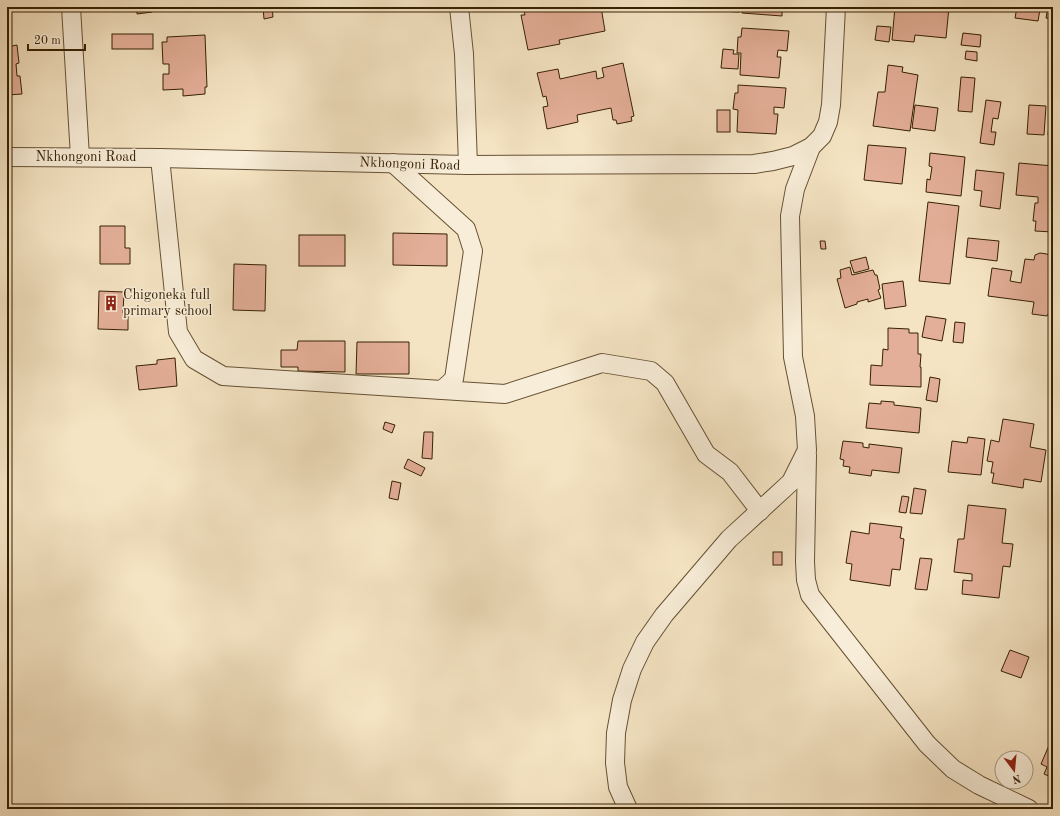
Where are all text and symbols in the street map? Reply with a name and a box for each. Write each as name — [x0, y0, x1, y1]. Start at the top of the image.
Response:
scale bar — [28, 26, 85, 52]
text: 20 m — [34, 35, 61, 47]
street label: Nkhongoni Road — [35, 150, 137, 164]
street label: Nkhongoni Road — [359, 155, 461, 173]
place label: Chigoneka full primary school — [123, 288, 213, 318]
building icon: Chigoneka full primary school — [102, 294, 120, 312]
north arrow — [994, 750, 1034, 790]
text: N — [1010, 772, 1022, 785]

